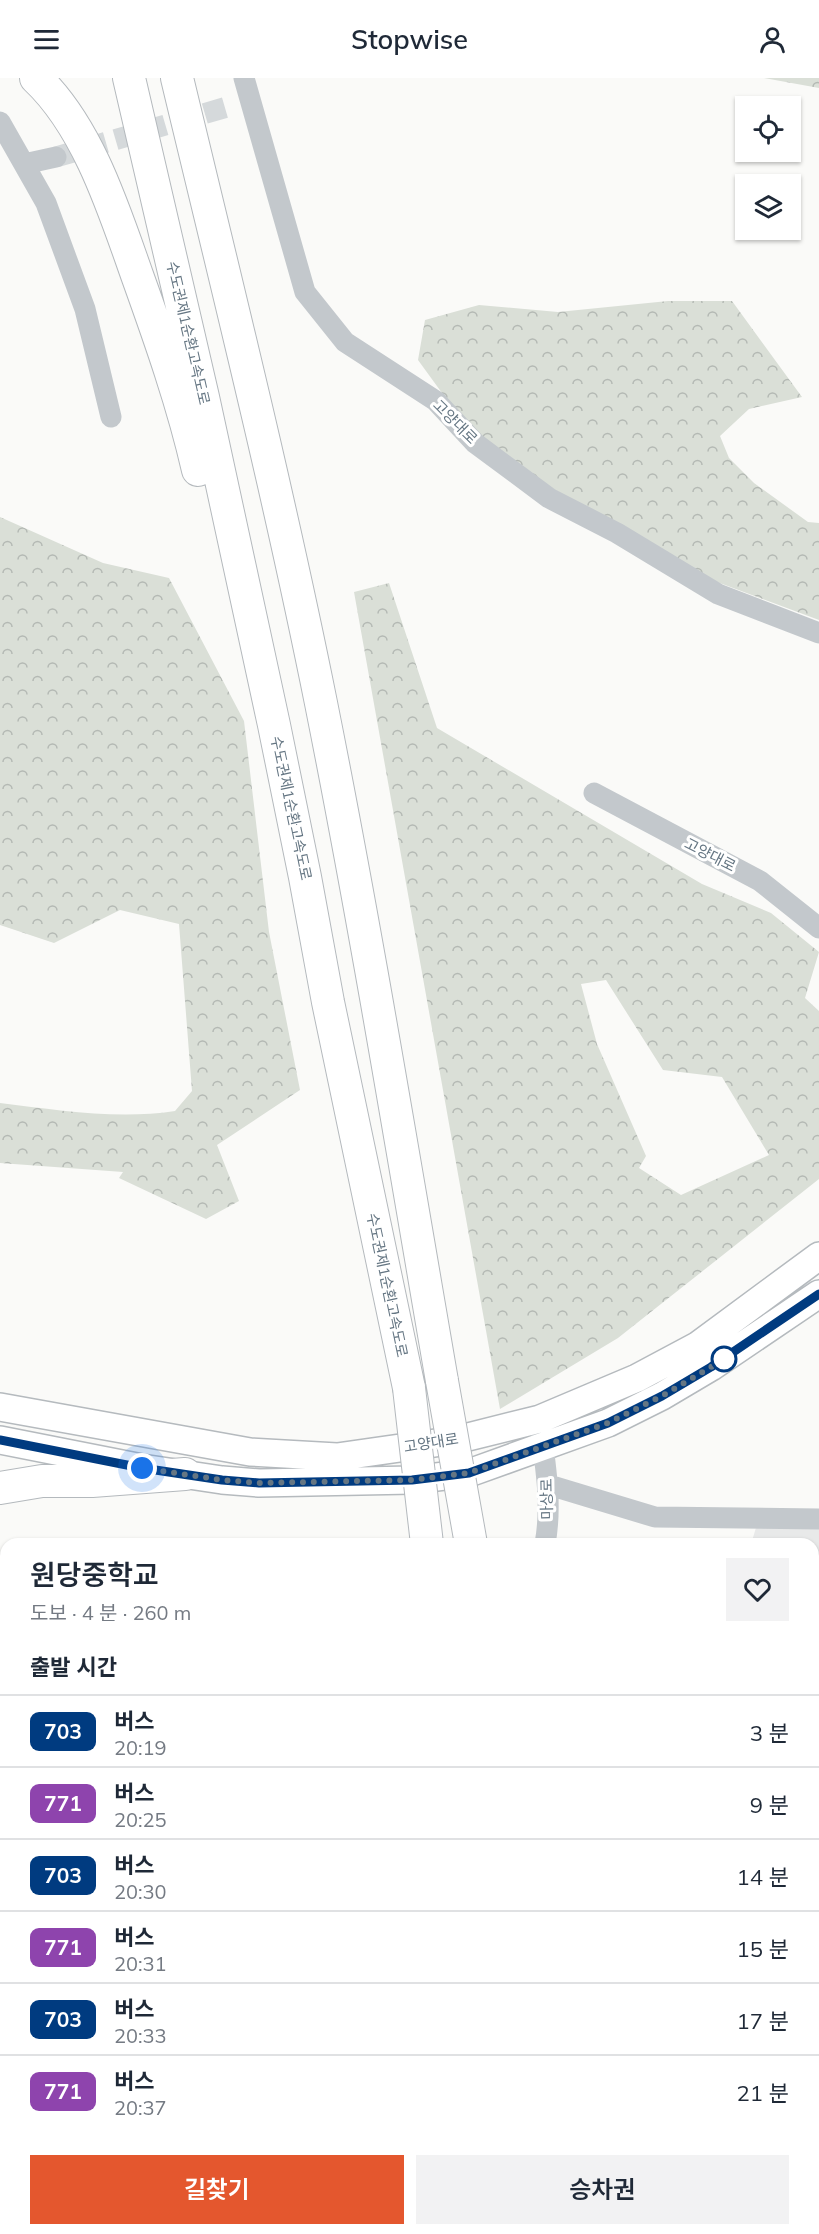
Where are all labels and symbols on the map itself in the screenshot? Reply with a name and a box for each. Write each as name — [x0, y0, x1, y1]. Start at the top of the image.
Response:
street label: 수도권제1순환고속도로 — [163, 259, 214, 407]
street label: 고양대로 — [429, 395, 482, 448]
street label: 수도권제1순환고속도로 — [267, 734, 316, 882]
street label: 고양대로 — [681, 834, 739, 876]
street label: 수도권제1순환고속도로 — [363, 1211, 412, 1359]
unlabelled marker — [711, 1346, 737, 1372]
street label: 고양대로 — [402, 1429, 460, 1456]
your location — [127, 1453, 157, 1483]
street label: 마상로 — [537, 1478, 556, 1520]

